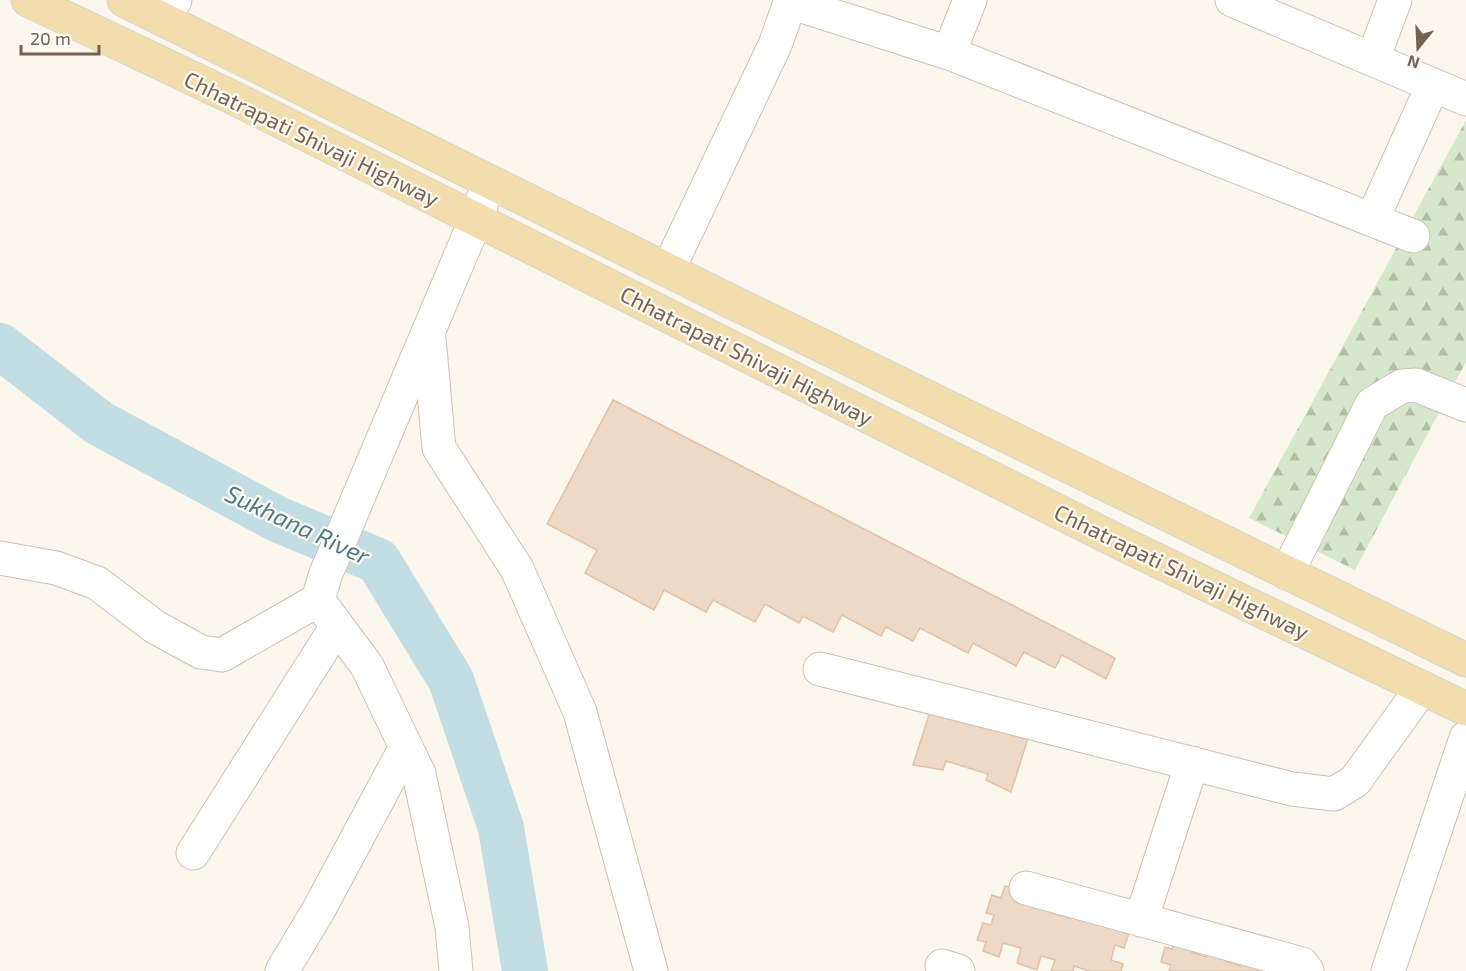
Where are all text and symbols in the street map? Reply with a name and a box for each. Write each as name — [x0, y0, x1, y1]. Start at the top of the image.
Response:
scale bar — [21, 18, 99, 56]
north arrow — [1388, 18, 1448, 78]
text: 20 m — [30, 27, 71, 49]
text: N — [1405, 52, 1422, 74]
street label: Chhatrapati Shivaji Highway — [180, 65, 444, 212]
street label: Chhatrapati Shivaji Highway — [616, 280, 878, 431]
water label: Sukhana River — [221, 478, 375, 570]
street label: Chhatrapati Shivaji Highway — [1050, 498, 1314, 645]

